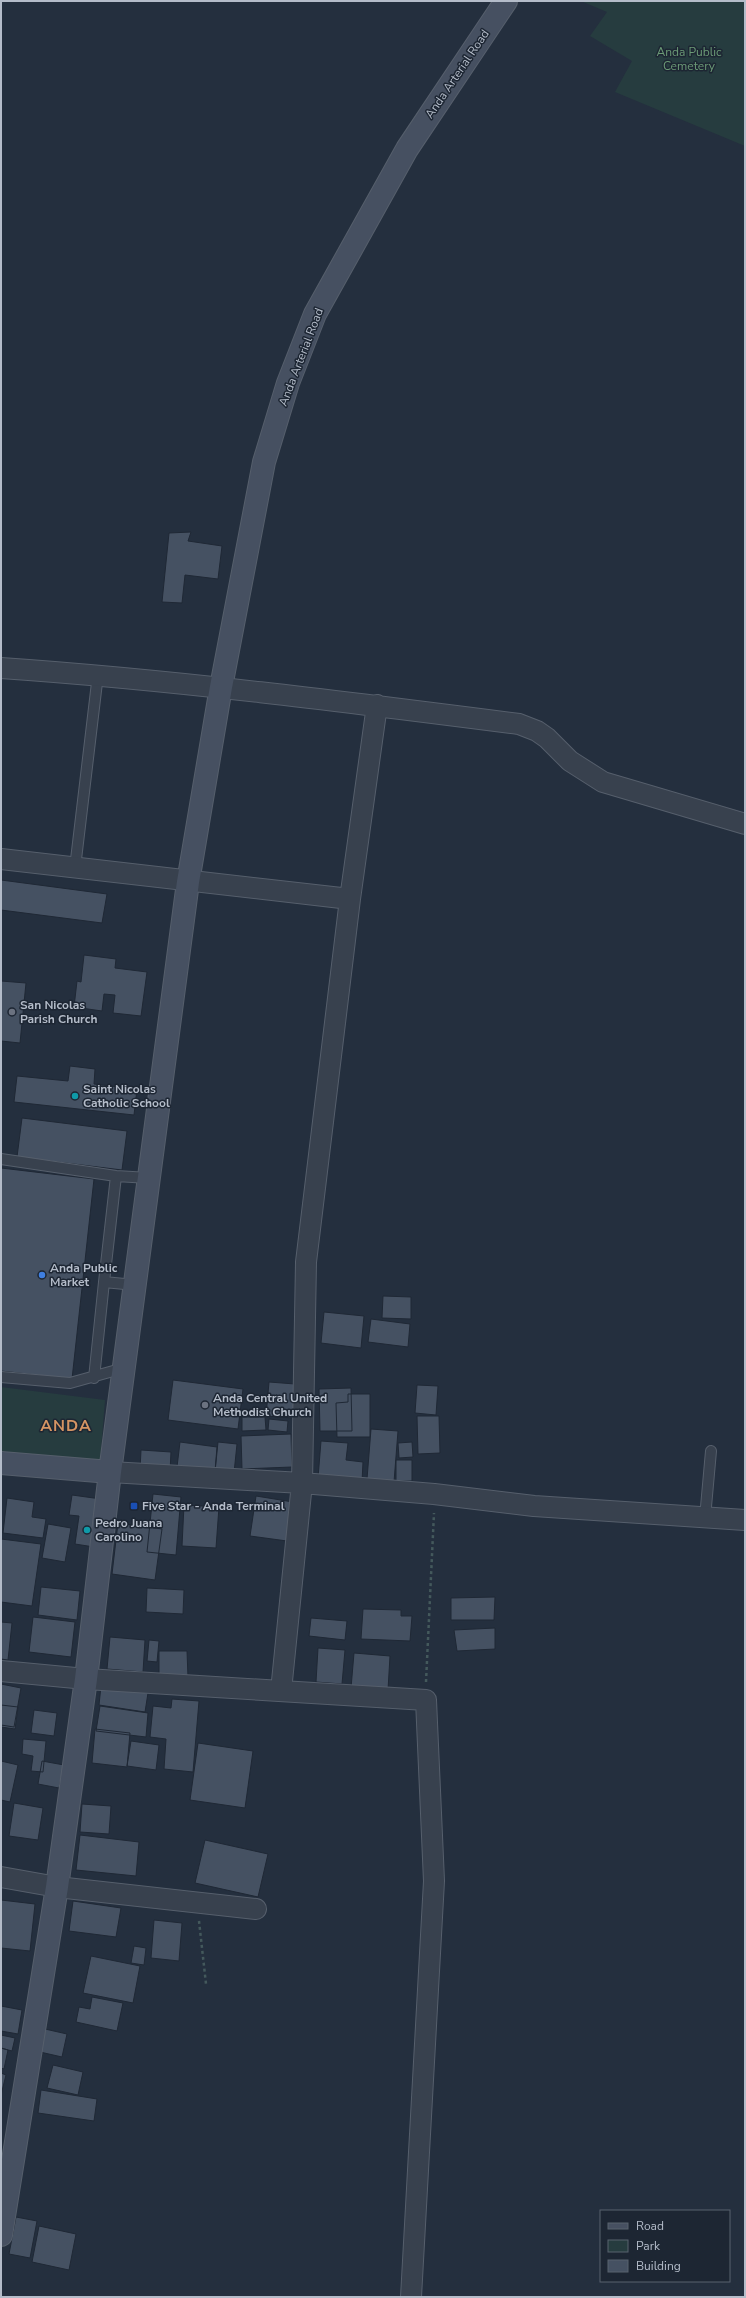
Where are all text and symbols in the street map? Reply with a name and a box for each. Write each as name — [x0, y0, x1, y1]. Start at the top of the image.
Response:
street label: Anda Arterial Road — [421, 26, 493, 122]
park label: Anda Public Cemetery — [656, 44, 722, 74]
street label: Anda Arterial Road — [275, 306, 327, 408]
place label: San Nicolas Parish Church — [20, 997, 97, 1027]
marker: San Nicolas Parish Church — [7, 1007, 17, 1017]
place label: Saint Nicolas Catholic School — [83, 1081, 170, 1111]
marker: Saint Nicolas Catholic School — [70, 1091, 80, 1101]
place label: Anda Public Market — [50, 1260, 118, 1290]
marker: Anda Public Market — [37, 1270, 47, 1280]
place label: Anda Central United Methodist Church — [213, 1390, 327, 1420]
marker: Anda Central United Methodist Church — [200, 1400, 210, 1410]
district label: ANDA — [40, 1415, 92, 1437]
place label: Five Star - Anda Terminal — [142, 1498, 285, 1514]
marker: Five Star - Anda Terminal — [129, 1501, 139, 1511]
place label: Pedro Juana Carolino — [95, 1515, 162, 1545]
marker: Pedro Juana Carolino — [82, 1525, 92, 1535]
legend — [600, 2210, 730, 2282]
text: Road — [636, 2218, 664, 2234]
text: Park — [636, 2238, 661, 2254]
text: Building — [636, 2258, 681, 2274]

